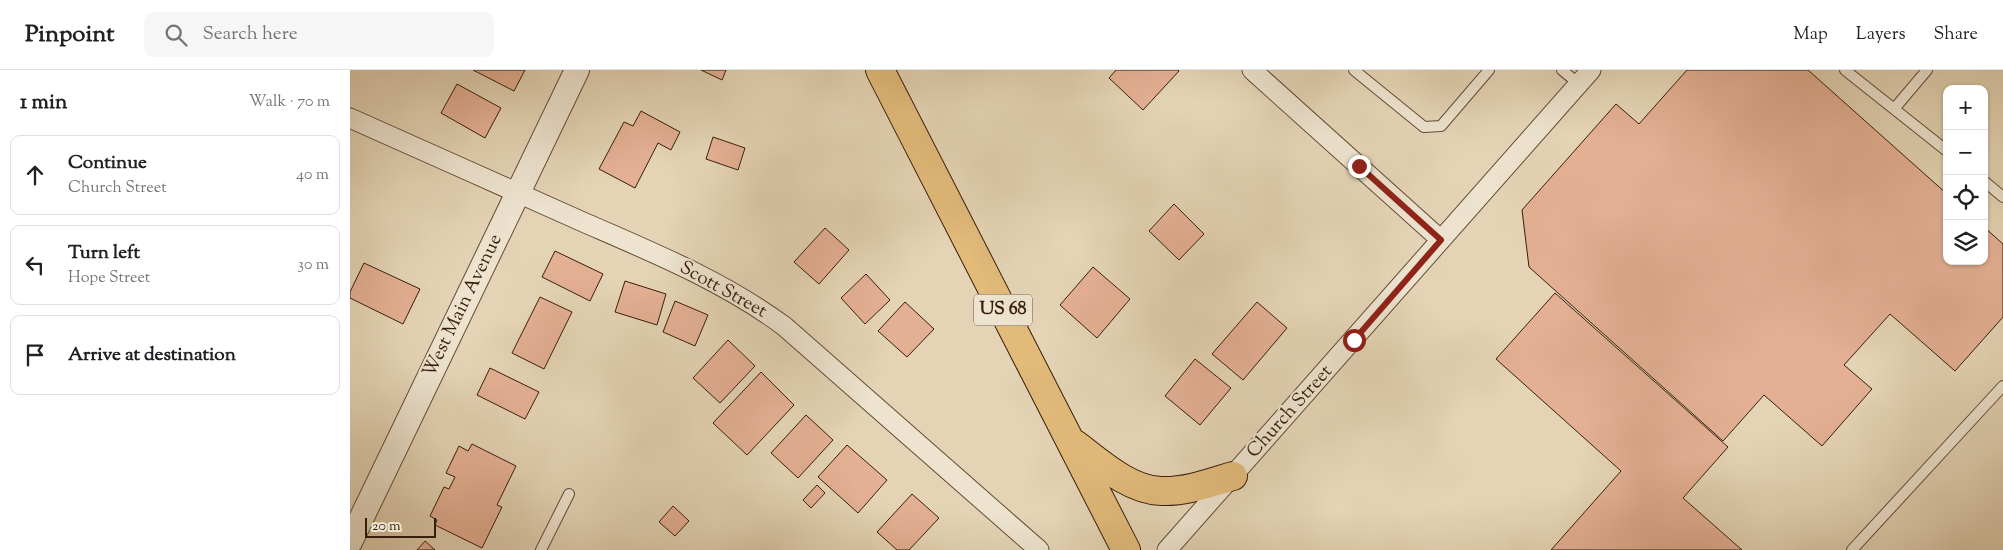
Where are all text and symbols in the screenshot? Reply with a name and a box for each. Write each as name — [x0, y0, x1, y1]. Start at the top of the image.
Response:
search box — [144, 12, 494, 57]
text: Pinpoint — [25, 18, 114, 52]
icon: search — [162, 21, 190, 49]
text: Search here — [202, 21, 298, 48]
text: Map — [1793, 22, 1828, 48]
text: Layers — [1856, 22, 1906, 48]
text: Share — [1934, 22, 1978, 48]
map controls — [1943, 85, 1988, 265]
button: + — [1943, 85, 1988, 130]
text: 1 min — [20, 88, 67, 118]
text: Walk · 70 m — [249, 91, 330, 114]
button: − — [1943, 130, 1988, 175]
text: Continue — [68, 150, 147, 177]
route end — [1348, 155, 1371, 178]
icon: ahead — [21, 161, 49, 189]
text: 40 m — [296, 164, 329, 187]
button: locate — [1943, 175, 1988, 220]
text: Church Street — [68, 177, 167, 200]
button: layers — [1943, 220, 1988, 265]
street label: West Main Avenue — [417, 230, 509, 382]
text: Turn left — [68, 240, 140, 267]
icon: left — [21, 251, 49, 279]
text: 30 m — [298, 254, 329, 277]
street label: Scott Street — [674, 255, 772, 325]
text: Hope Street — [68, 267, 150, 290]
road number: US 68 — [974, 294, 1032, 326]
route start — [1343, 329, 1366, 352]
icon: arrive — [21, 341, 49, 369]
text: Arrive at destination — [68, 342, 236, 369]
street label: Church Street — [1241, 359, 1340, 465]
scale bar — [365, 515, 436, 538]
text: 20 m — [372, 517, 401, 537]

